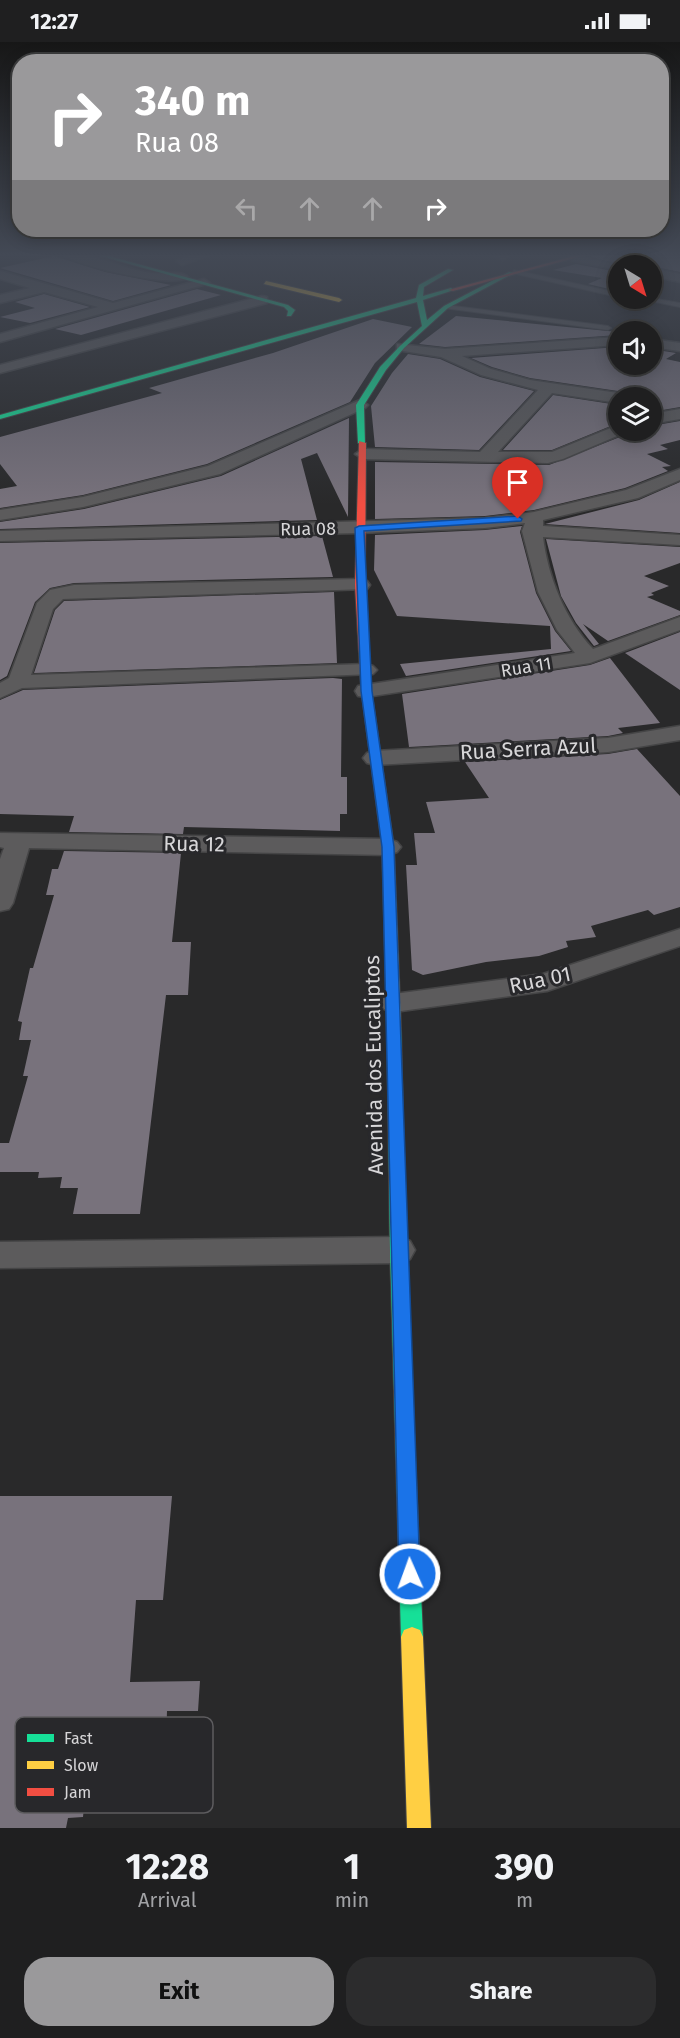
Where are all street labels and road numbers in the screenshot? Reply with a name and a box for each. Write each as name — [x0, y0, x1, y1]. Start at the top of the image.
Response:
street label: Rua 08 — [280, 518, 336, 540]
street label: Rua 11 — [499, 652, 553, 682]
street label: Rua Serra Azul — [459, 732, 597, 766]
street label: Rua 12 — [163, 830, 225, 858]
street label: Avenida dos Eucaliptos — [359, 955, 389, 1175]
street label: Rua 01 — [507, 961, 573, 999]

